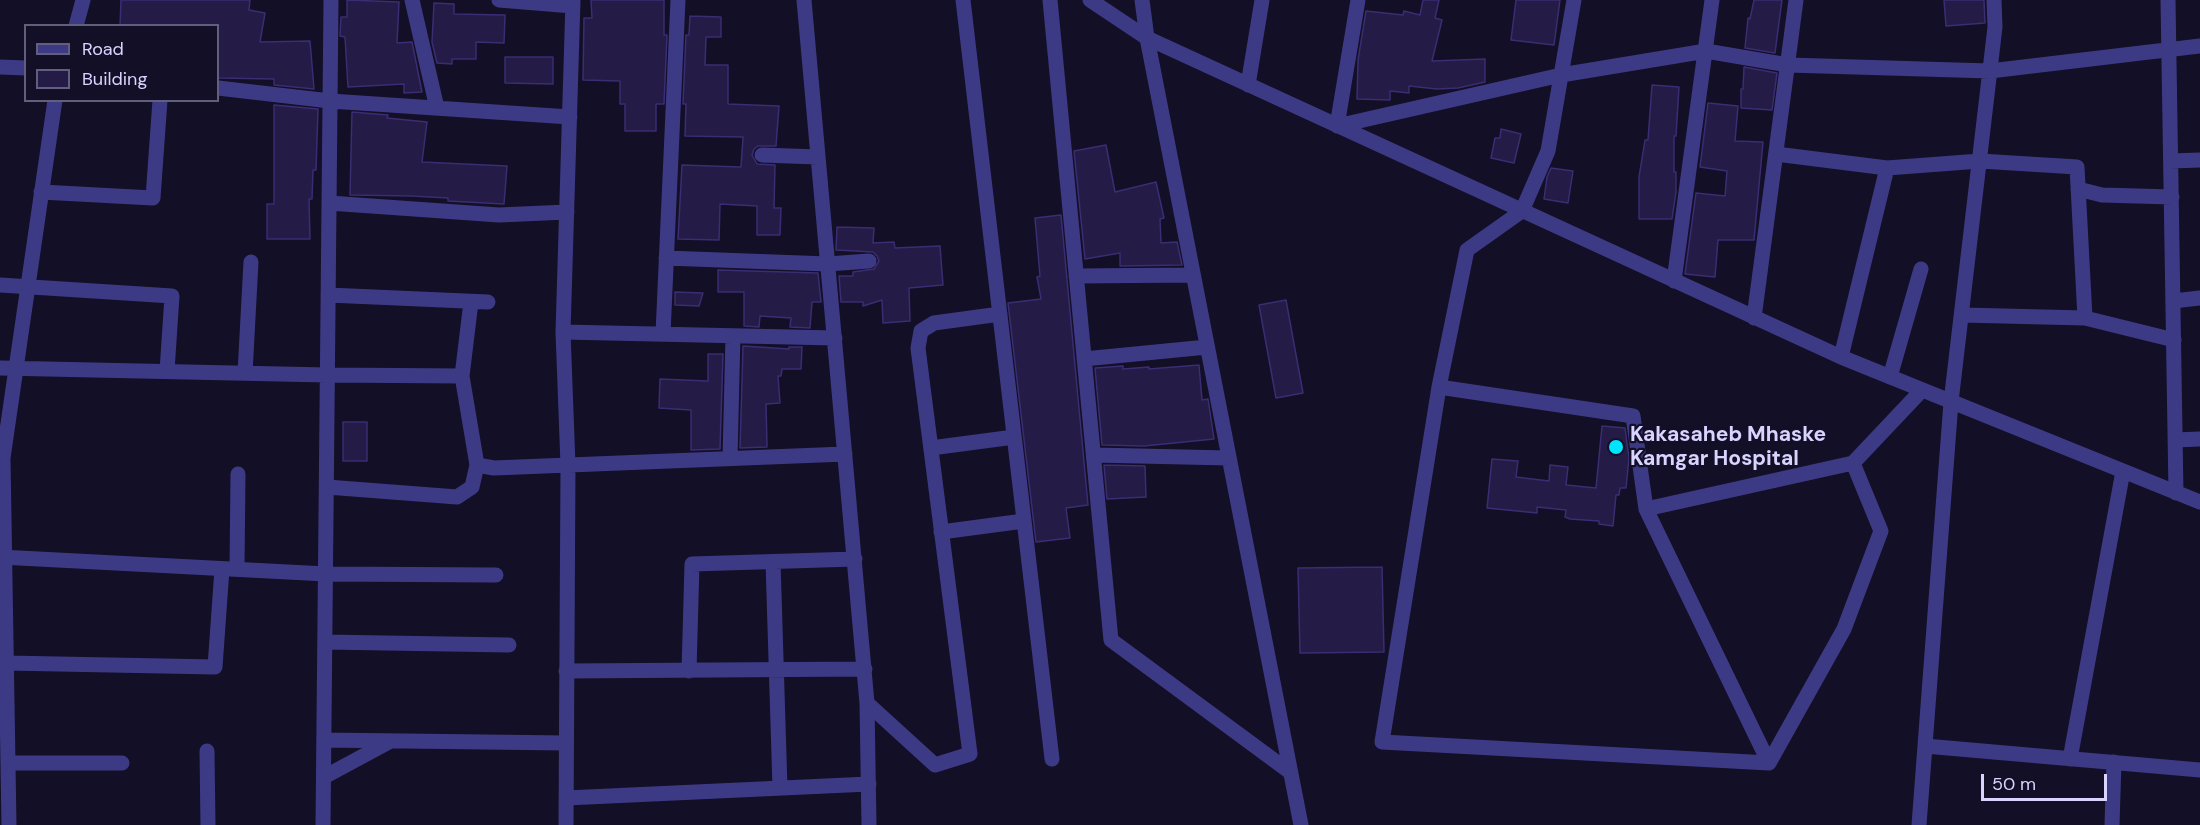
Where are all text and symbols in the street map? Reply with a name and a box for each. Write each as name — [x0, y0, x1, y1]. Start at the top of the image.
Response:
legend — [24, 24, 219, 102]
text: Road — [82, 37, 124, 61]
text: Building — [82, 67, 147, 91]
place label: Kakasaheb Mhaske Kamgar Hospital — [1630, 422, 1826, 472]
marker: Kakasaheb Mhaske Kamgar Hospital — [1607, 438, 1625, 456]
scale bar — [1984, 762, 2110, 800]
text: 50 m — [1992, 772, 2036, 796]

